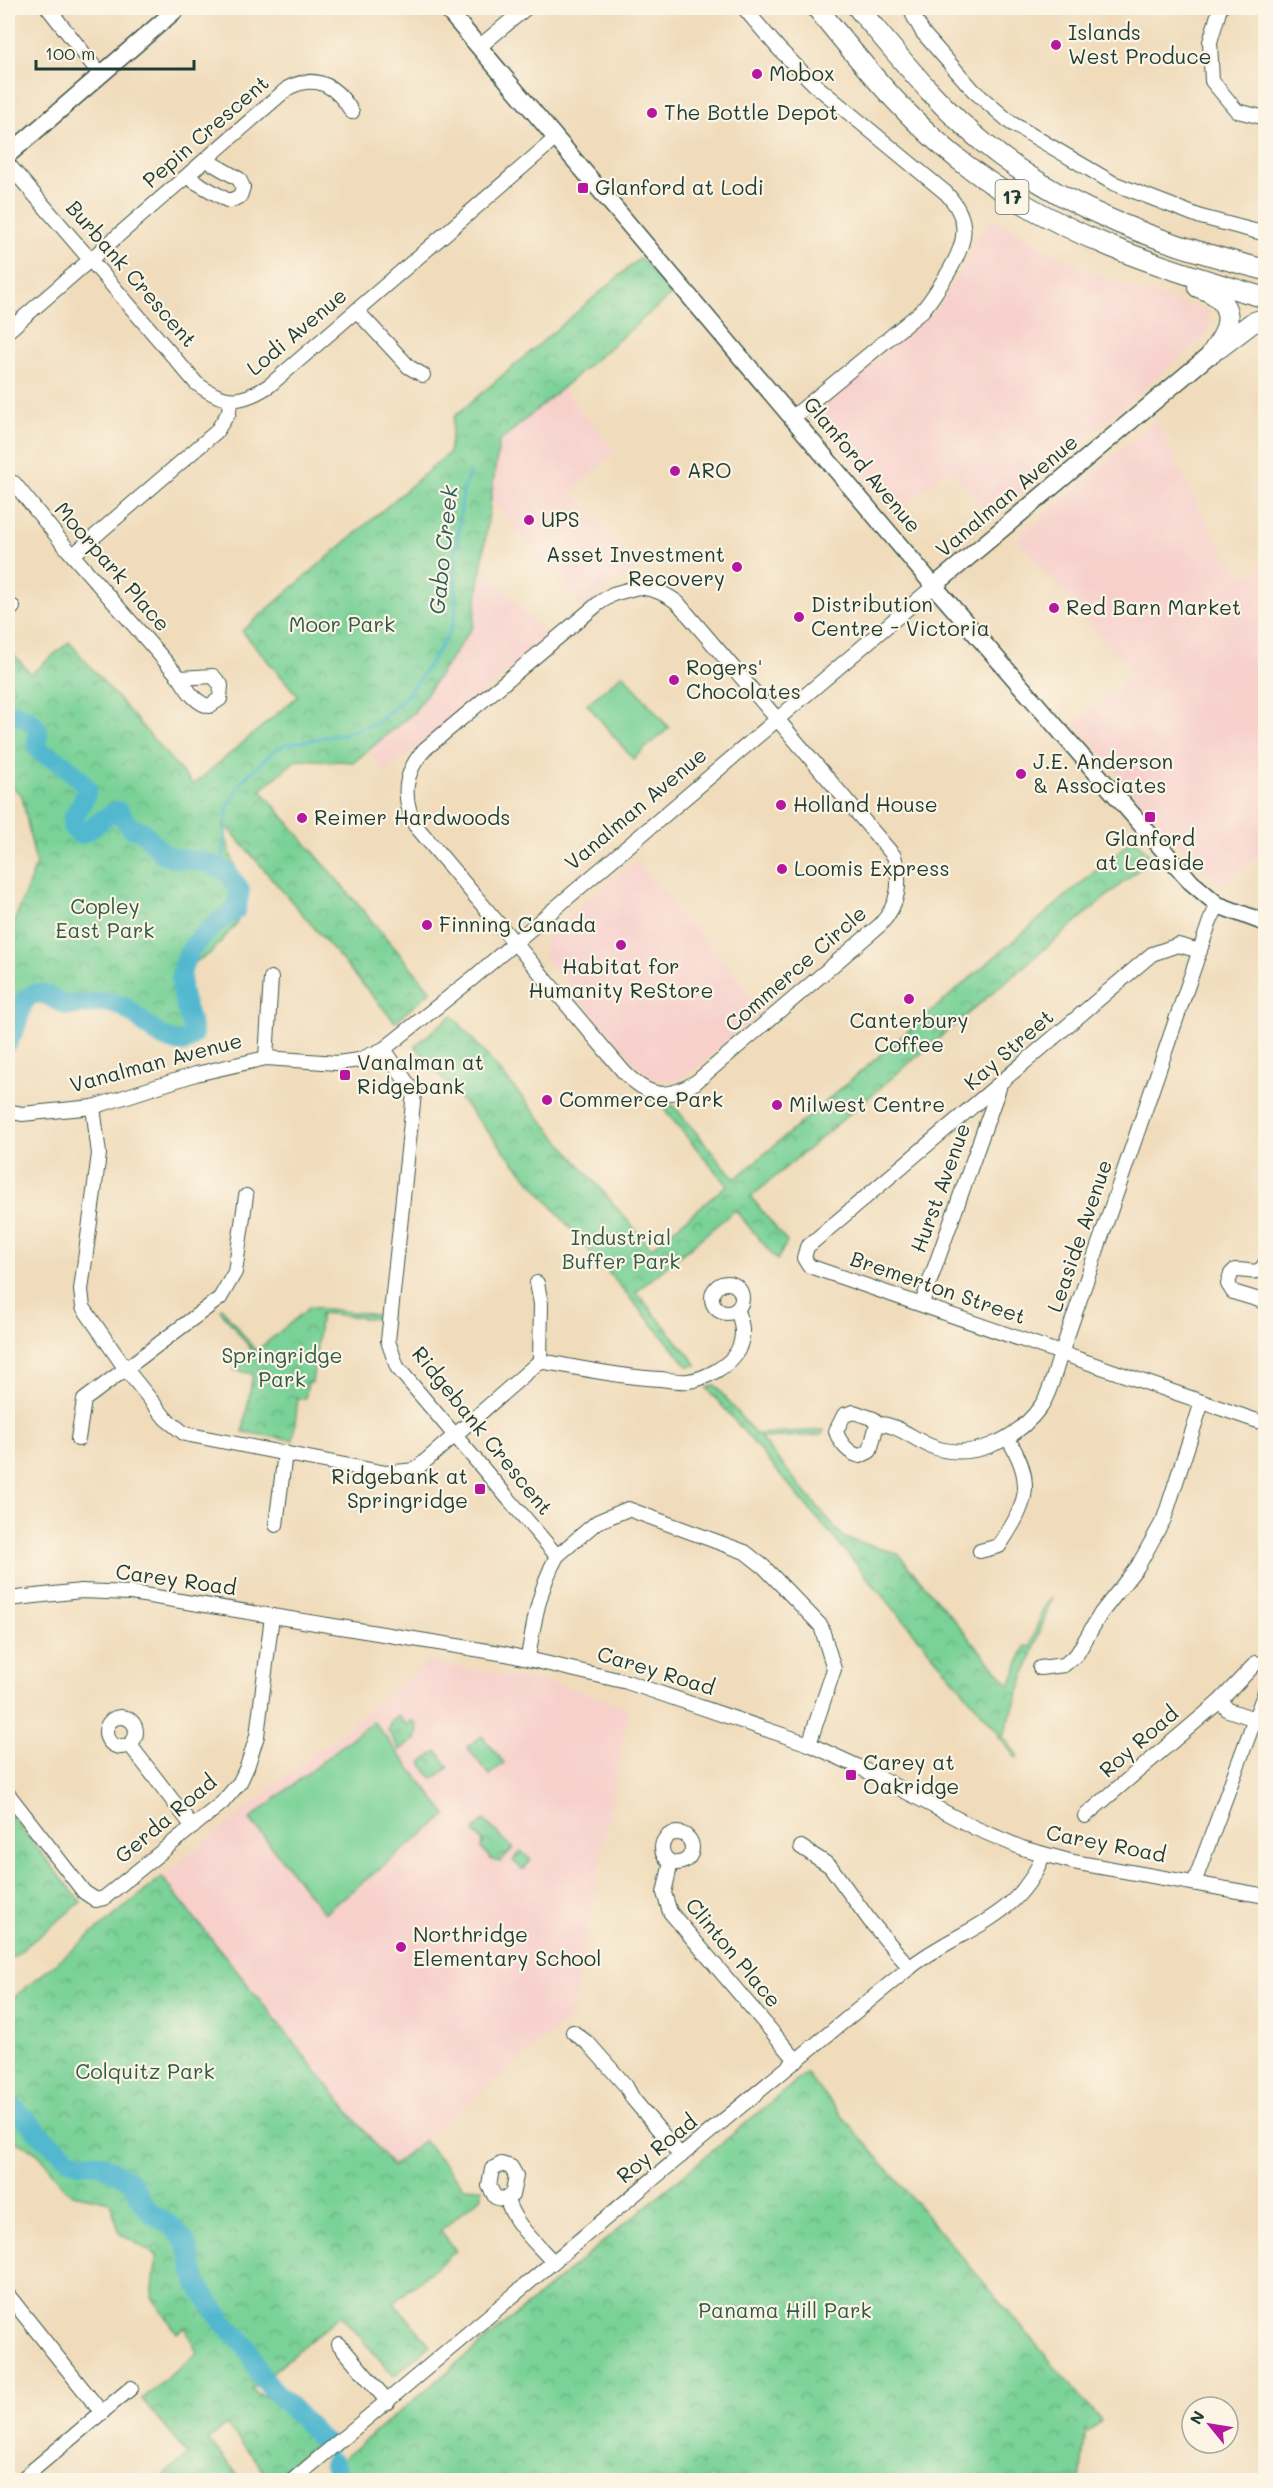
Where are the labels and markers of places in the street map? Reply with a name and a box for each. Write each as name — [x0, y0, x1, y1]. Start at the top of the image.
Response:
place label: Islands West Produce — [1068, 18, 1212, 69]
marker: Islands West Produce — [1049, 38, 1063, 52]
place label: Mobox — [769, 59, 835, 86]
marker: Mobox — [750, 67, 764, 81]
place label: The Bottle Depot — [664, 98, 838, 125]
marker: The Bottle Depot — [645, 106, 659, 120]
place label: Glanford at Lodi — [595, 173, 764, 200]
marker: Glanford at Lodi — [576, 181, 590, 195]
place label: ARO — [687, 456, 732, 483]
marker: ARO — [668, 464, 682, 478]
place label: UPS — [541, 505, 580, 532]
marker: UPS — [522, 513, 536, 527]
place label: Asset Investment Recovery — [546, 540, 725, 591]
marker: Asset Investment Recovery — [730, 560, 744, 574]
place label: Distribution Centre - Victoria — [811, 590, 990, 641]
place label: Red Barn Market — [1066, 593, 1241, 620]
marker: Red Barn Market — [1047, 601, 1061, 615]
marker: Distribution Centre - Victoria — [792, 610, 806, 624]
place label: Rogers' Chocolates — [686, 653, 801, 704]
marker: Rogers' Chocolates — [667, 673, 681, 687]
place label: J.E. Anderson & Associates — [1033, 747, 1173, 798]
marker: J.E. Anderson & Associates — [1014, 767, 1028, 781]
place label: Holland House — [793, 790, 938, 817]
marker: Holland House — [774, 798, 788, 812]
place label: Reimer Hardwoods — [314, 803, 511, 830]
marker: Glanford at Leaside — [1143, 810, 1157, 824]
marker: Reimer Hardwoods — [295, 811, 309, 825]
place label: Glanford at Leaside — [1095, 824, 1205, 875]
place label: Loomis Express — [794, 854, 950, 881]
marker: Loomis Express — [775, 862, 789, 876]
place label: Finning Canada — [439, 910, 597, 937]
marker: Finning Canada — [420, 918, 434, 932]
marker: Habitat for Humanity ReStore — [614, 938, 628, 952]
place label: Habitat for Humanity ReStore — [529, 952, 713, 1003]
marker: Canterbury Coffee — [902, 992, 916, 1006]
place label: Canterbury Coffee — [850, 1006, 968, 1057]
place label: Vanalman at Ridgebank — [357, 1048, 484, 1099]
marker: Vanalman at Ridgebank — [338, 1068, 352, 1082]
place label: Commerce Park — [559, 1085, 723, 1112]
place label: Milwest Centre — [789, 1090, 945, 1117]
marker: Commerce Park — [540, 1093, 554, 1107]
marker: Milwest Centre — [770, 1098, 784, 1112]
place label: Ridgebank at Springridge — [331, 1462, 468, 1513]
marker: Ridgebank at Springridge — [473, 1482, 487, 1496]
place label: Carey at Oakridge — [863, 1748, 959, 1799]
marker: Carey at Oakridge — [844, 1768, 858, 1782]
place label: Northridge Elementary School — [413, 1920, 601, 1971]
marker: Northridge Elementary School — [394, 1940, 408, 1954]

